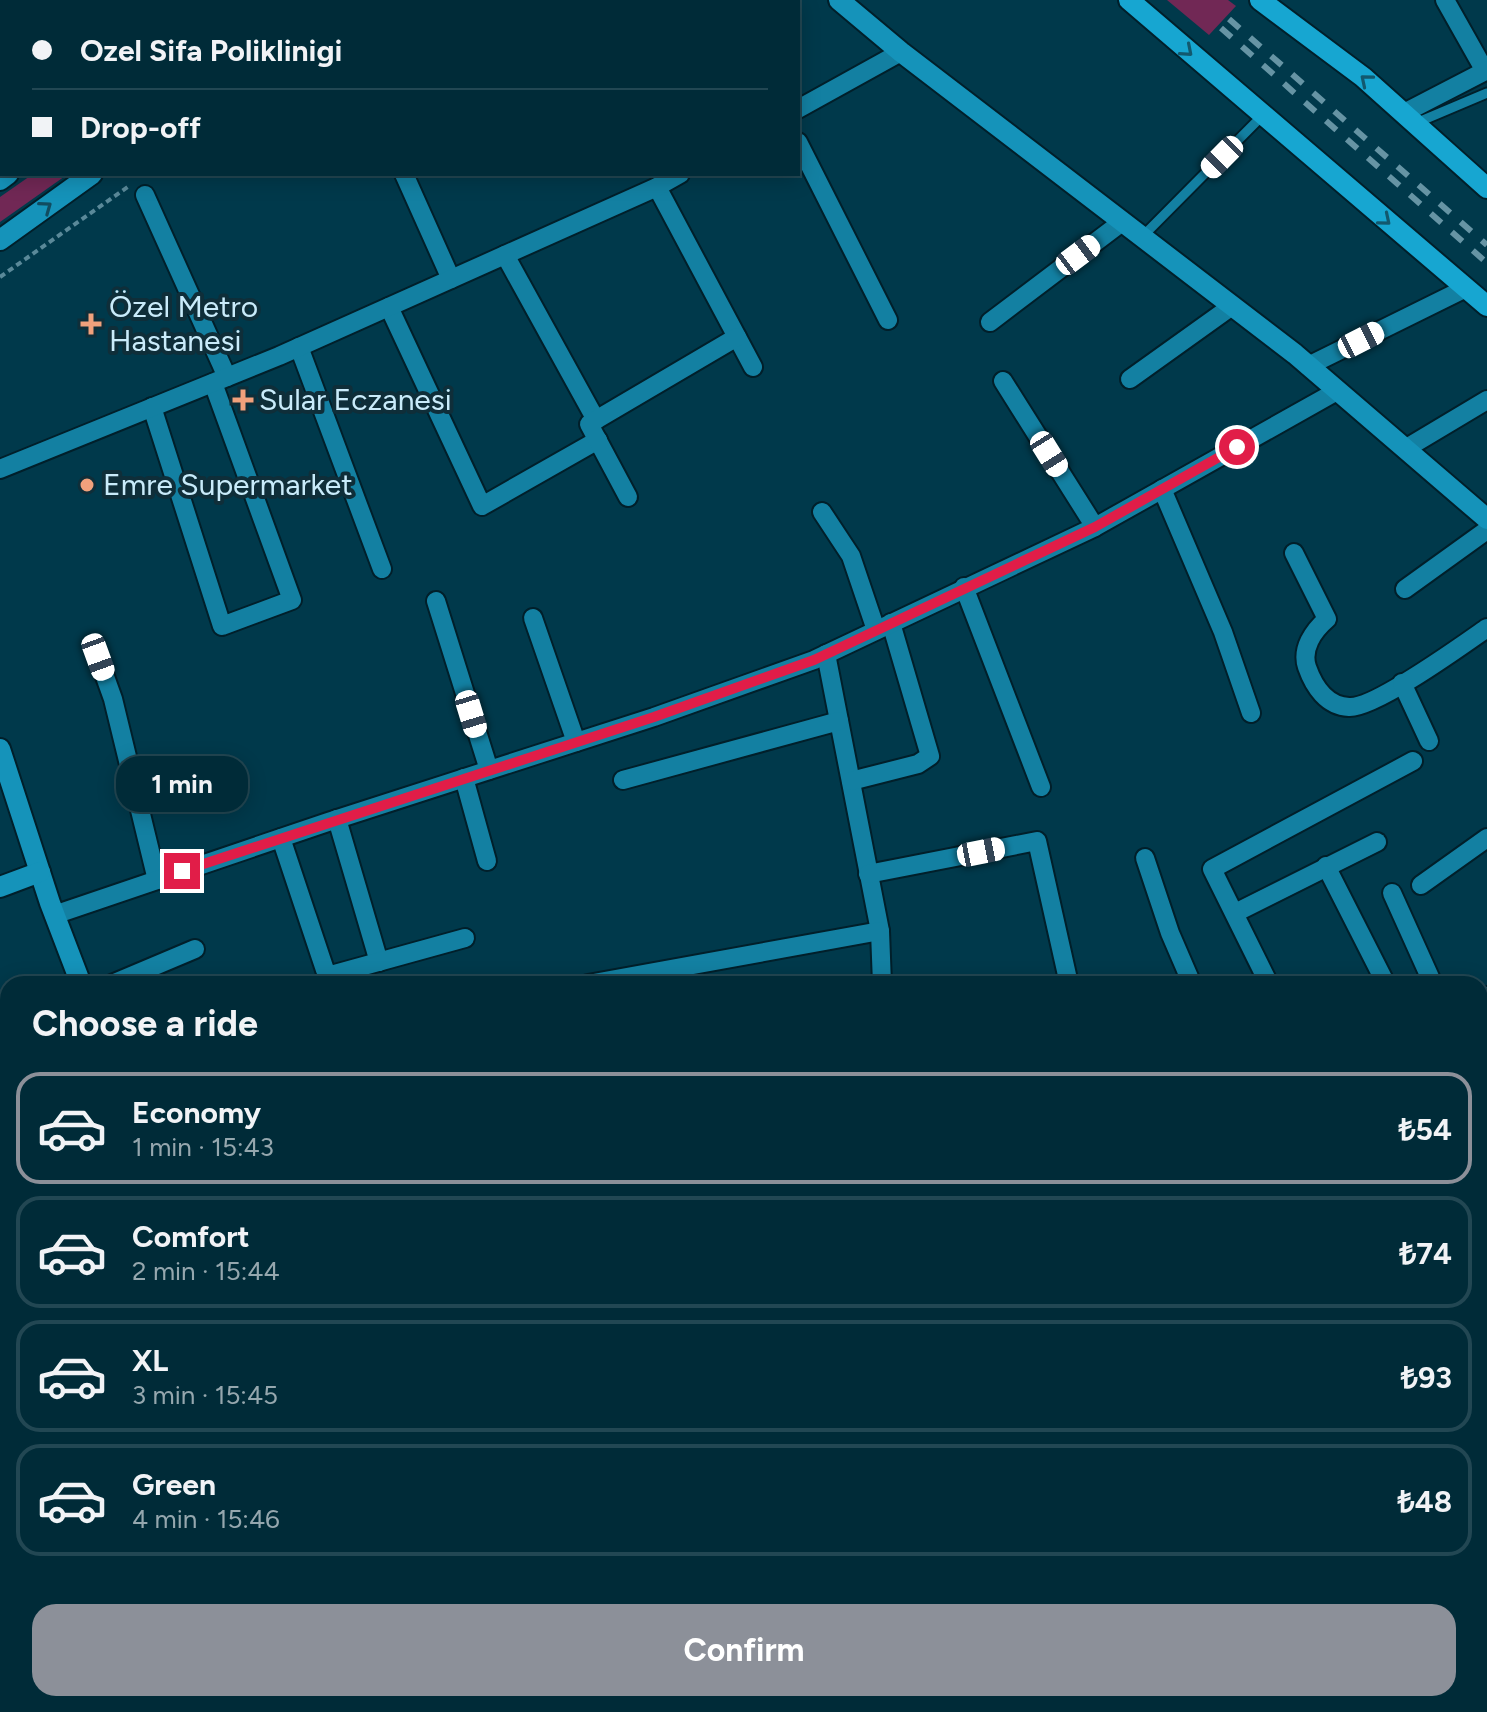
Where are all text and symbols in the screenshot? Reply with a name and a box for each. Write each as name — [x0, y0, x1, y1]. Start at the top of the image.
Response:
text: Ozel Sifa Poliklinigi — [80, 32, 342, 69]
one-way arrow — [1178, 41, 1193, 56]
one-way arrow — [1361, 75, 1375, 90]
text: Drop-off — [80, 109, 201, 146]
car — [1197, 132, 1247, 182]
one-way arrow — [37, 202, 51, 217]
one-way arrow — [1376, 210, 1390, 225]
car — [1052, 231, 1104, 279]
place label: Özel Metro Hastanesi — [109, 288, 258, 359]
marker: Özel Metro Hastanesi — [80, 313, 102, 335]
car — [1334, 318, 1388, 362]
place label: Sular Eczanesi — [259, 381, 452, 418]
marker: Sular Eczanesi — [234, 391, 252, 409]
car — [1026, 427, 1072, 481]
route start — [1219, 429, 1255, 465]
place label: Emre Supermarket — [103, 466, 353, 503]
marker: Emre Supermarket — [78, 476, 96, 494]
car — [79, 630, 117, 684]
car — [453, 688, 489, 740]
callout: 1 min — [116, 755, 248, 811]
text: 1 min — [151, 768, 213, 800]
car — [955, 836, 1007, 868]
route end — [164, 853, 200, 889]
text: Choose a ride — [32, 1002, 258, 1045]
icon: car — [36, 1092, 108, 1164]
text: Economy — [132, 1094, 261, 1131]
text: ₺54 — [1398, 1111, 1452, 1148]
text: 1 min · 15:43 — [132, 1131, 274, 1163]
icon: car — [36, 1216, 108, 1288]
text: Comfort — [132, 1218, 250, 1255]
text: ₺74 — [1399, 1235, 1452, 1272]
text: 2 min · 15:44 — [132, 1255, 280, 1287]
icon: car — [36, 1340, 108, 1412]
text: XL — [132, 1342, 168, 1379]
text: ₺93 — [1401, 1359, 1452, 1396]
text: 3 min · 15:45 — [132, 1379, 278, 1411]
icon: car — [36, 1464, 108, 1536]
text: Green — [132, 1466, 216, 1503]
text: ₺48 — [1397, 1483, 1452, 1520]
text: 4 min · 15:46 — [132, 1503, 280, 1535]
button: Confirm — [32, 1604, 1456, 1696]

